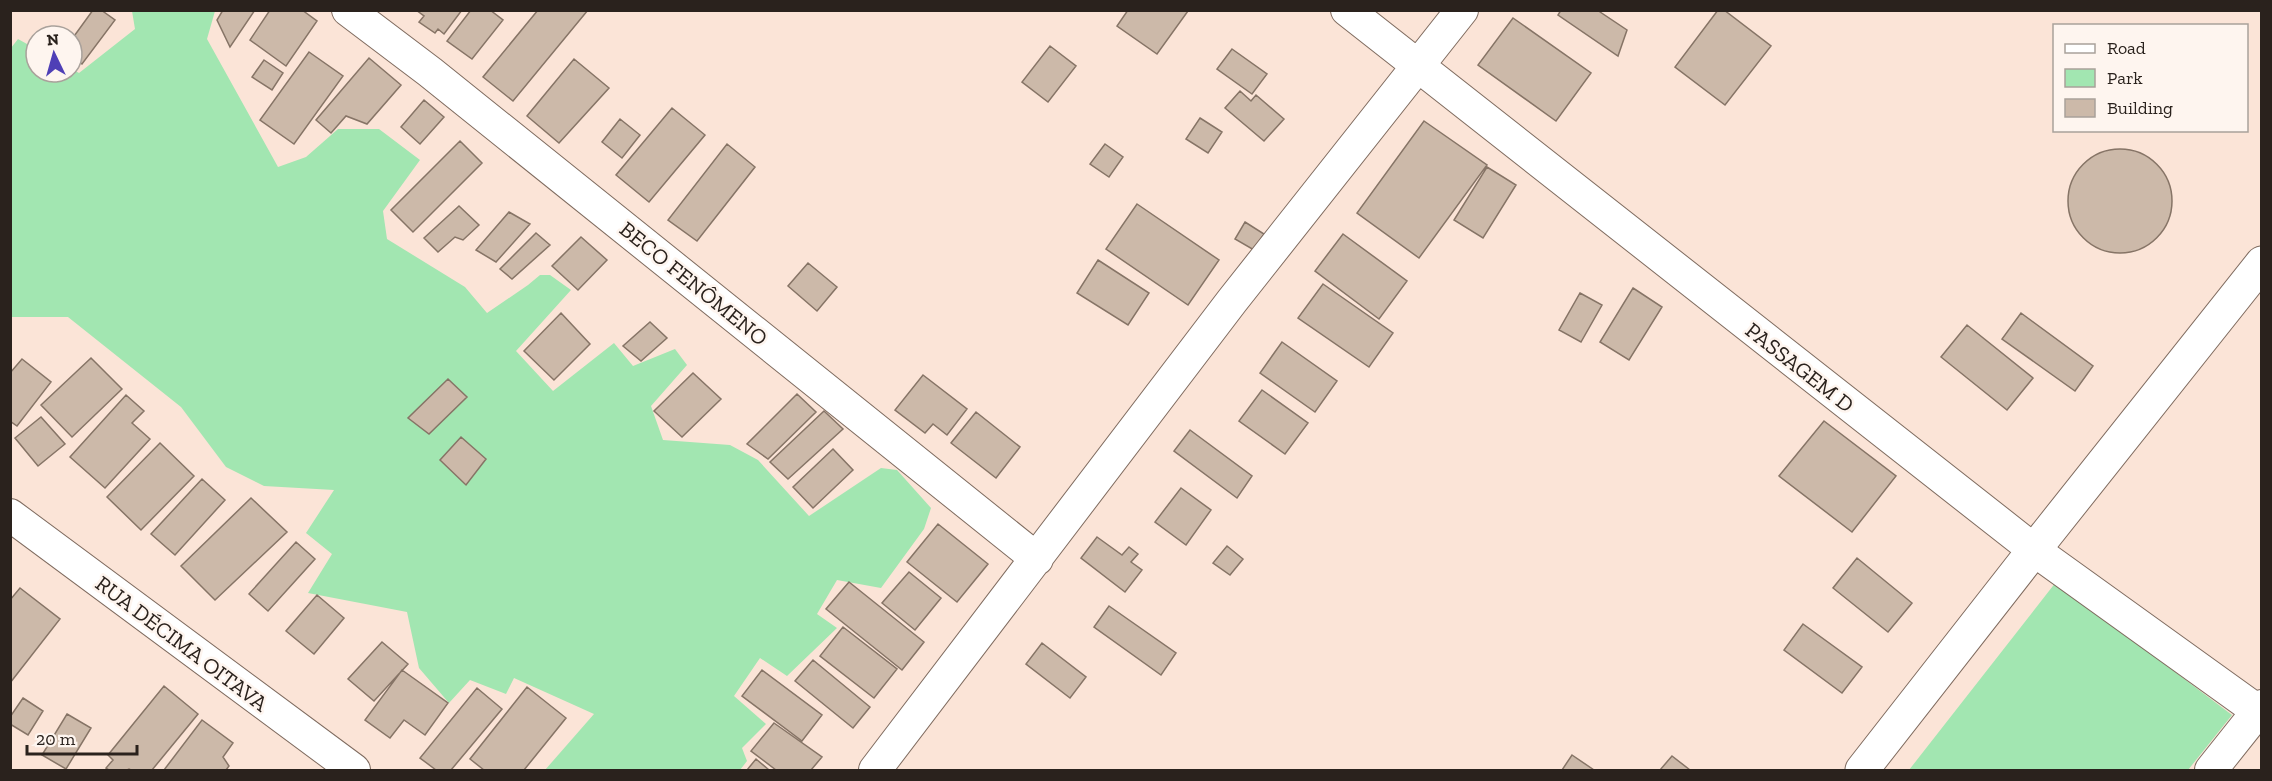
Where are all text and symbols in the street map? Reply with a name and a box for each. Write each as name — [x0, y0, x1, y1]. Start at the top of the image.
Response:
north arrow — [24, 24, 84, 84]
legend — [2053, 24, 2248, 132]
text: N — [46, 30, 60, 50]
text: Road — [2107, 37, 2146, 59]
text: Park — [2107, 67, 2143, 89]
text: Building — [2107, 97, 2173, 119]
street label: BECO FENÔMENO — [614, 215, 773, 351]
street label: PASSAGEM D — [1740, 317, 1859, 418]
street label: RUA DÉCIMA OITAVA — [90, 570, 274, 718]
scale bar — [27, 718, 136, 756]
text: 20 m — [36, 728, 76, 750]

